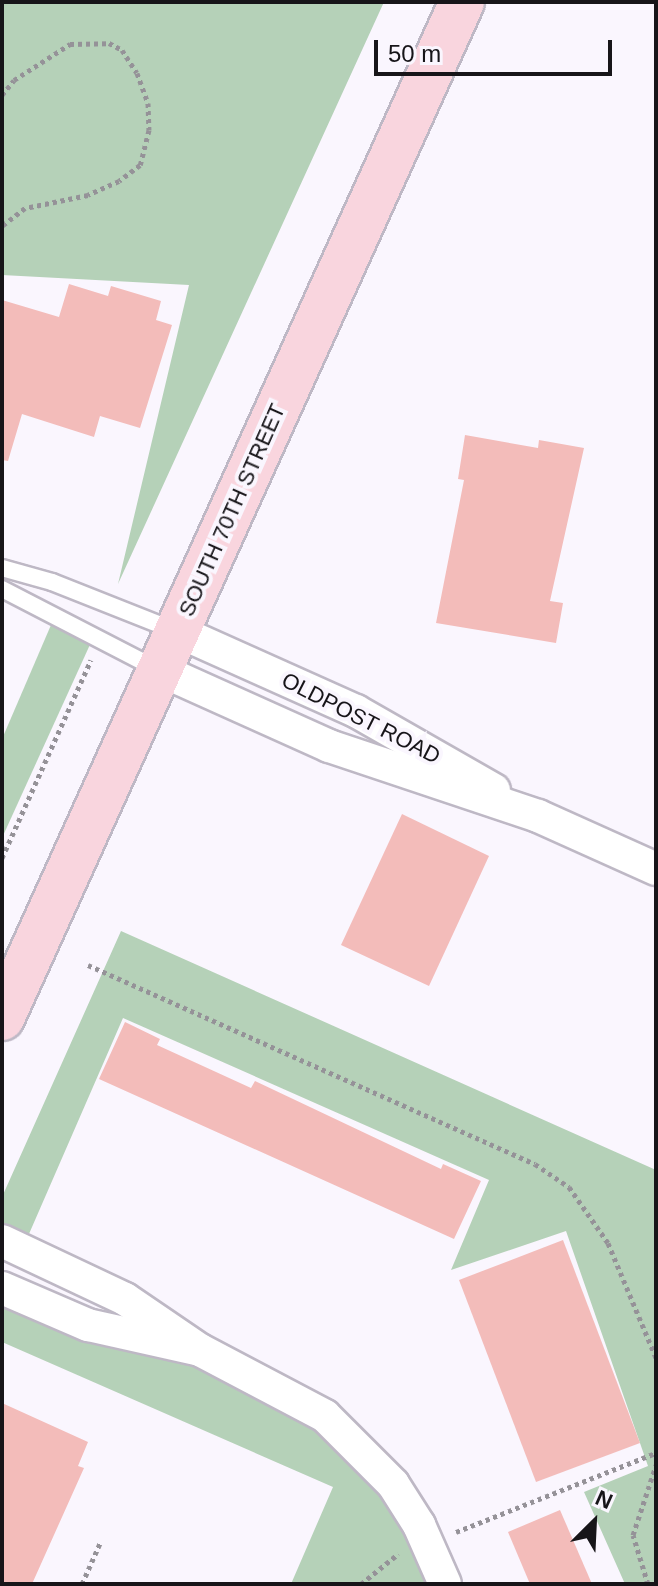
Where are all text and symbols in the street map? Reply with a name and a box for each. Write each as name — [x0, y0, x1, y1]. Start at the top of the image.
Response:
scale bar — [378, 24, 616, 74]
text: 50 m — [388, 40, 441, 67]
street label: SOUTH 70TH STREET — [173, 400, 291, 620]
street label: OLDPOST ROAD — [277, 667, 445, 769]
north arrow — [554, 1482, 634, 1562]
text: N — [592, 1485, 616, 1514]

